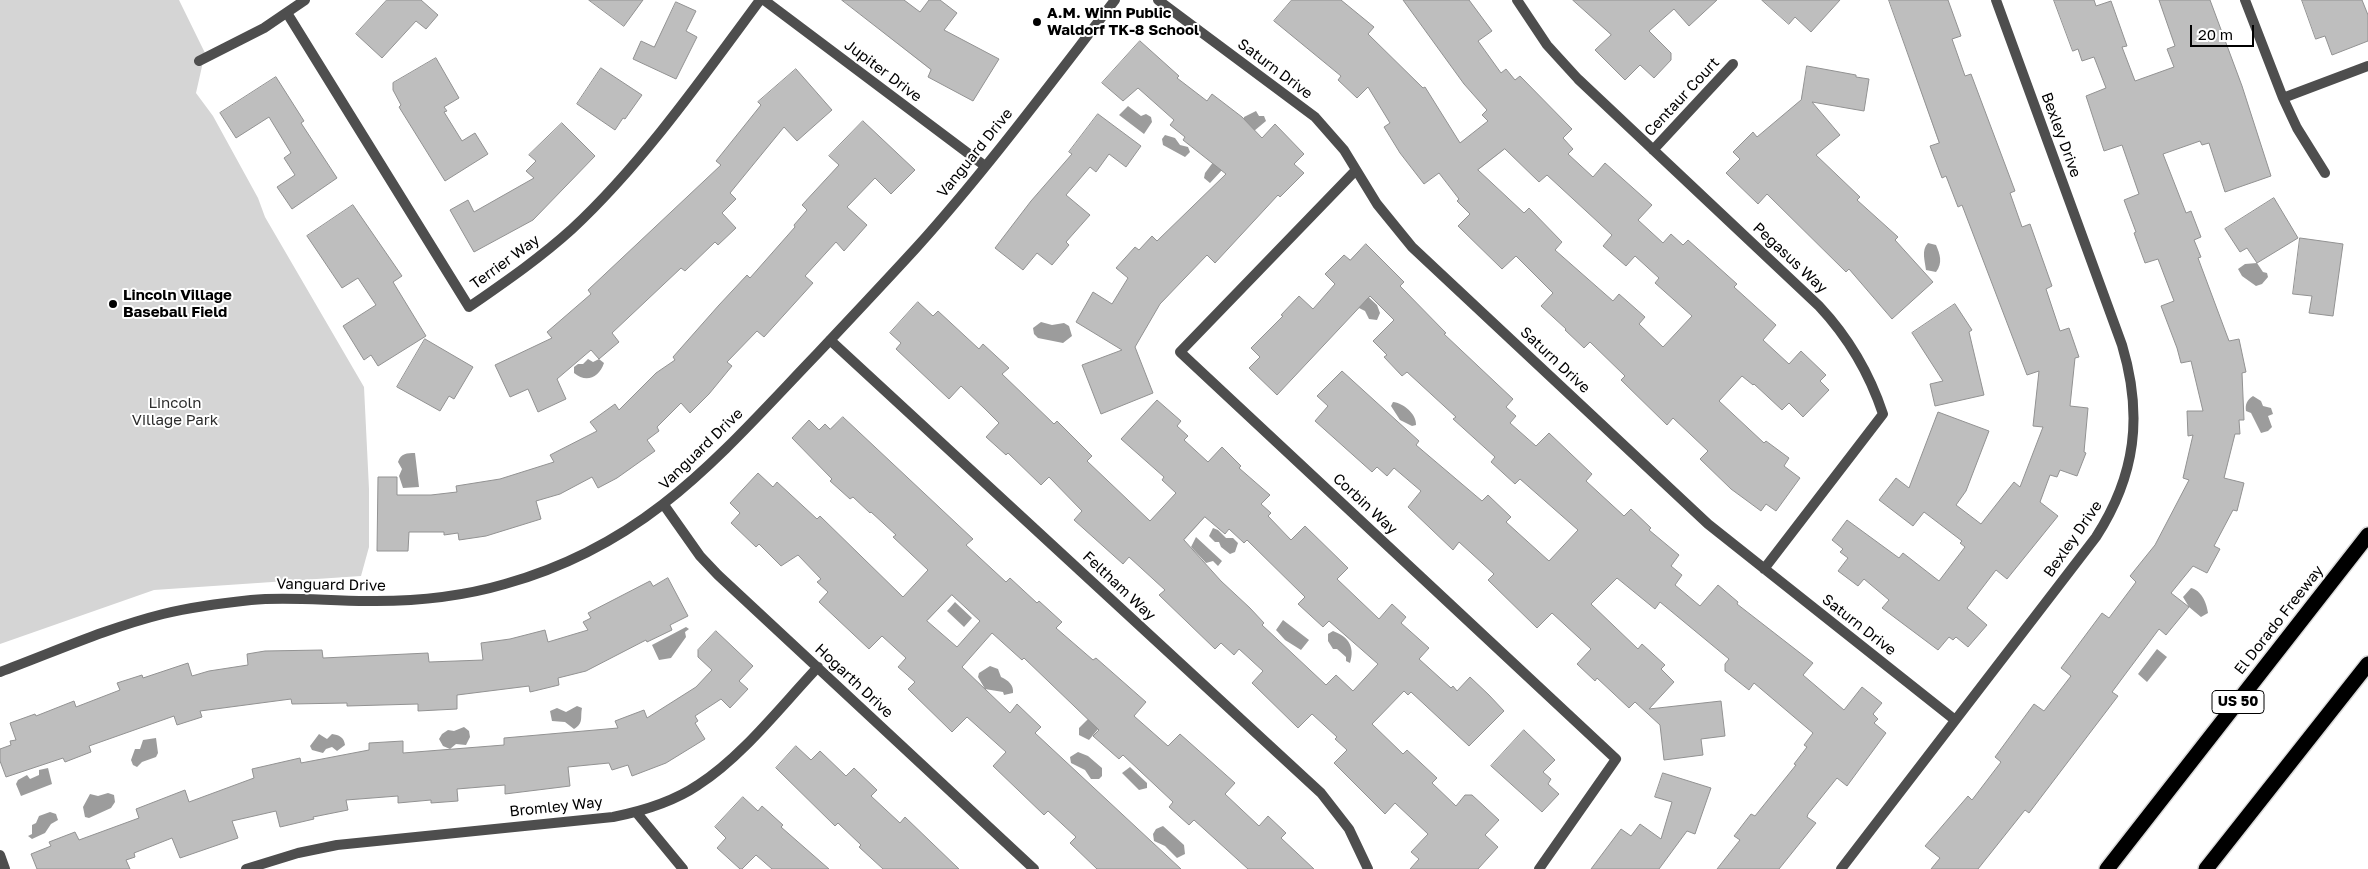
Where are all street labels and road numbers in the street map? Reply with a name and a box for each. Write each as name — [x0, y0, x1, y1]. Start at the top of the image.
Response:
street label: Saturn Drive — [1234, 35, 1316, 103]
street label: Jupiter Drive — [841, 36, 925, 106]
street label: Centaur Court — [1641, 54, 1723, 140]
street label: Bexley Drive — [2037, 90, 2085, 180]
street label: Vanguard Drive — [934, 105, 1016, 201]
street label: Pegasus Way — [1749, 219, 1831, 297]
street label: Terrier Way — [467, 231, 543, 293]
street label: Saturn Drive — [1516, 323, 1594, 397]
street label: Vanguard Drive — [655, 405, 747, 493]
street label: Corbin Way — [1329, 470, 1401, 538]
street label: Bexley Drive — [2040, 497, 2106, 581]
street label: Feltham Way — [1079, 548, 1159, 624]
street label: El Dorado Freeway — [2231, 562, 2327, 678]
street label: Vanguard Drive — [276, 575, 386, 595]
street label: Saturn Drive — [1818, 591, 1900, 659]
street label: Hogarth Drive — [811, 640, 897, 722]
road number: US 50 — [2212, 690, 2264, 714]
street label: Bromley Way — [509, 793, 603, 821]

